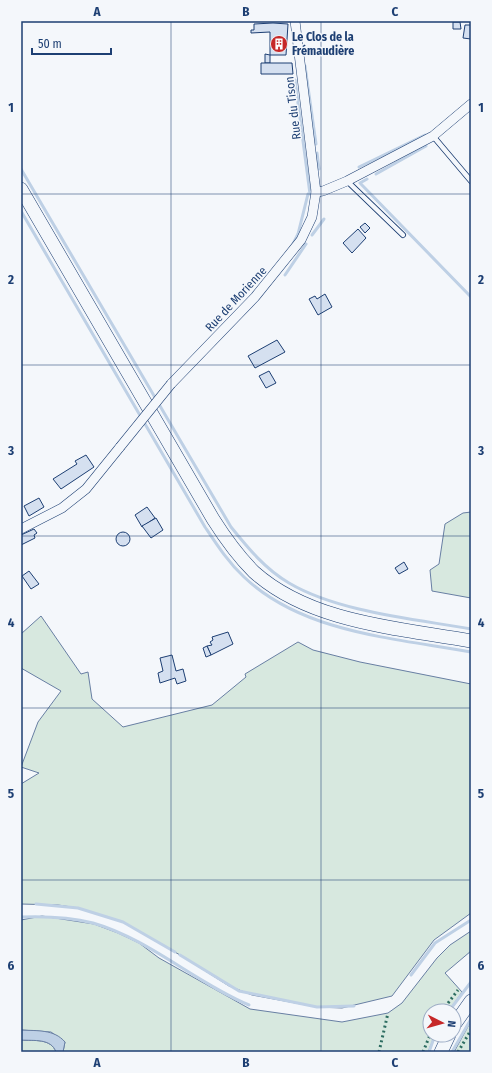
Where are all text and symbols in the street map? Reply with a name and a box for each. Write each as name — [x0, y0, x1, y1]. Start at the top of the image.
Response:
text: A — [92, 4, 101, 19]
text: B — [242, 4, 250, 19]
text: C — [392, 4, 399, 19]
scale bar — [32, 30, 111, 56]
place label: Le Clos de la Frémaudière — [292, 30, 354, 58]
building icon: Le Clos de la Frémaudière — [269, 34, 289, 54]
text: 50 m — [38, 37, 62, 51]
street label: Rue du Tison — [282, 76, 304, 140]
text: 1 — [8, 100, 14, 115]
text: 1 — [478, 100, 484, 115]
street label: Rue de Morienne — [202, 264, 270, 334]
text: 2 — [7, 272, 14, 287]
text: 2 — [477, 272, 484, 287]
text: 3 — [7, 443, 14, 458]
text: 3 — [477, 443, 484, 458]
text: 4 — [8, 615, 15, 630]
text: 4 — [478, 615, 485, 630]
text: 5 — [8, 786, 14, 801]
text: 5 — [478, 786, 484, 801]
text: 6 — [8, 958, 15, 973]
text: 6 — [478, 958, 485, 973]
north arrow — [422, 1003, 462, 1043]
text: N — [445, 1020, 458, 1028]
text: A — [92, 1055, 101, 1070]
text: B — [242, 1055, 250, 1070]
text: C — [392, 1055, 399, 1070]

